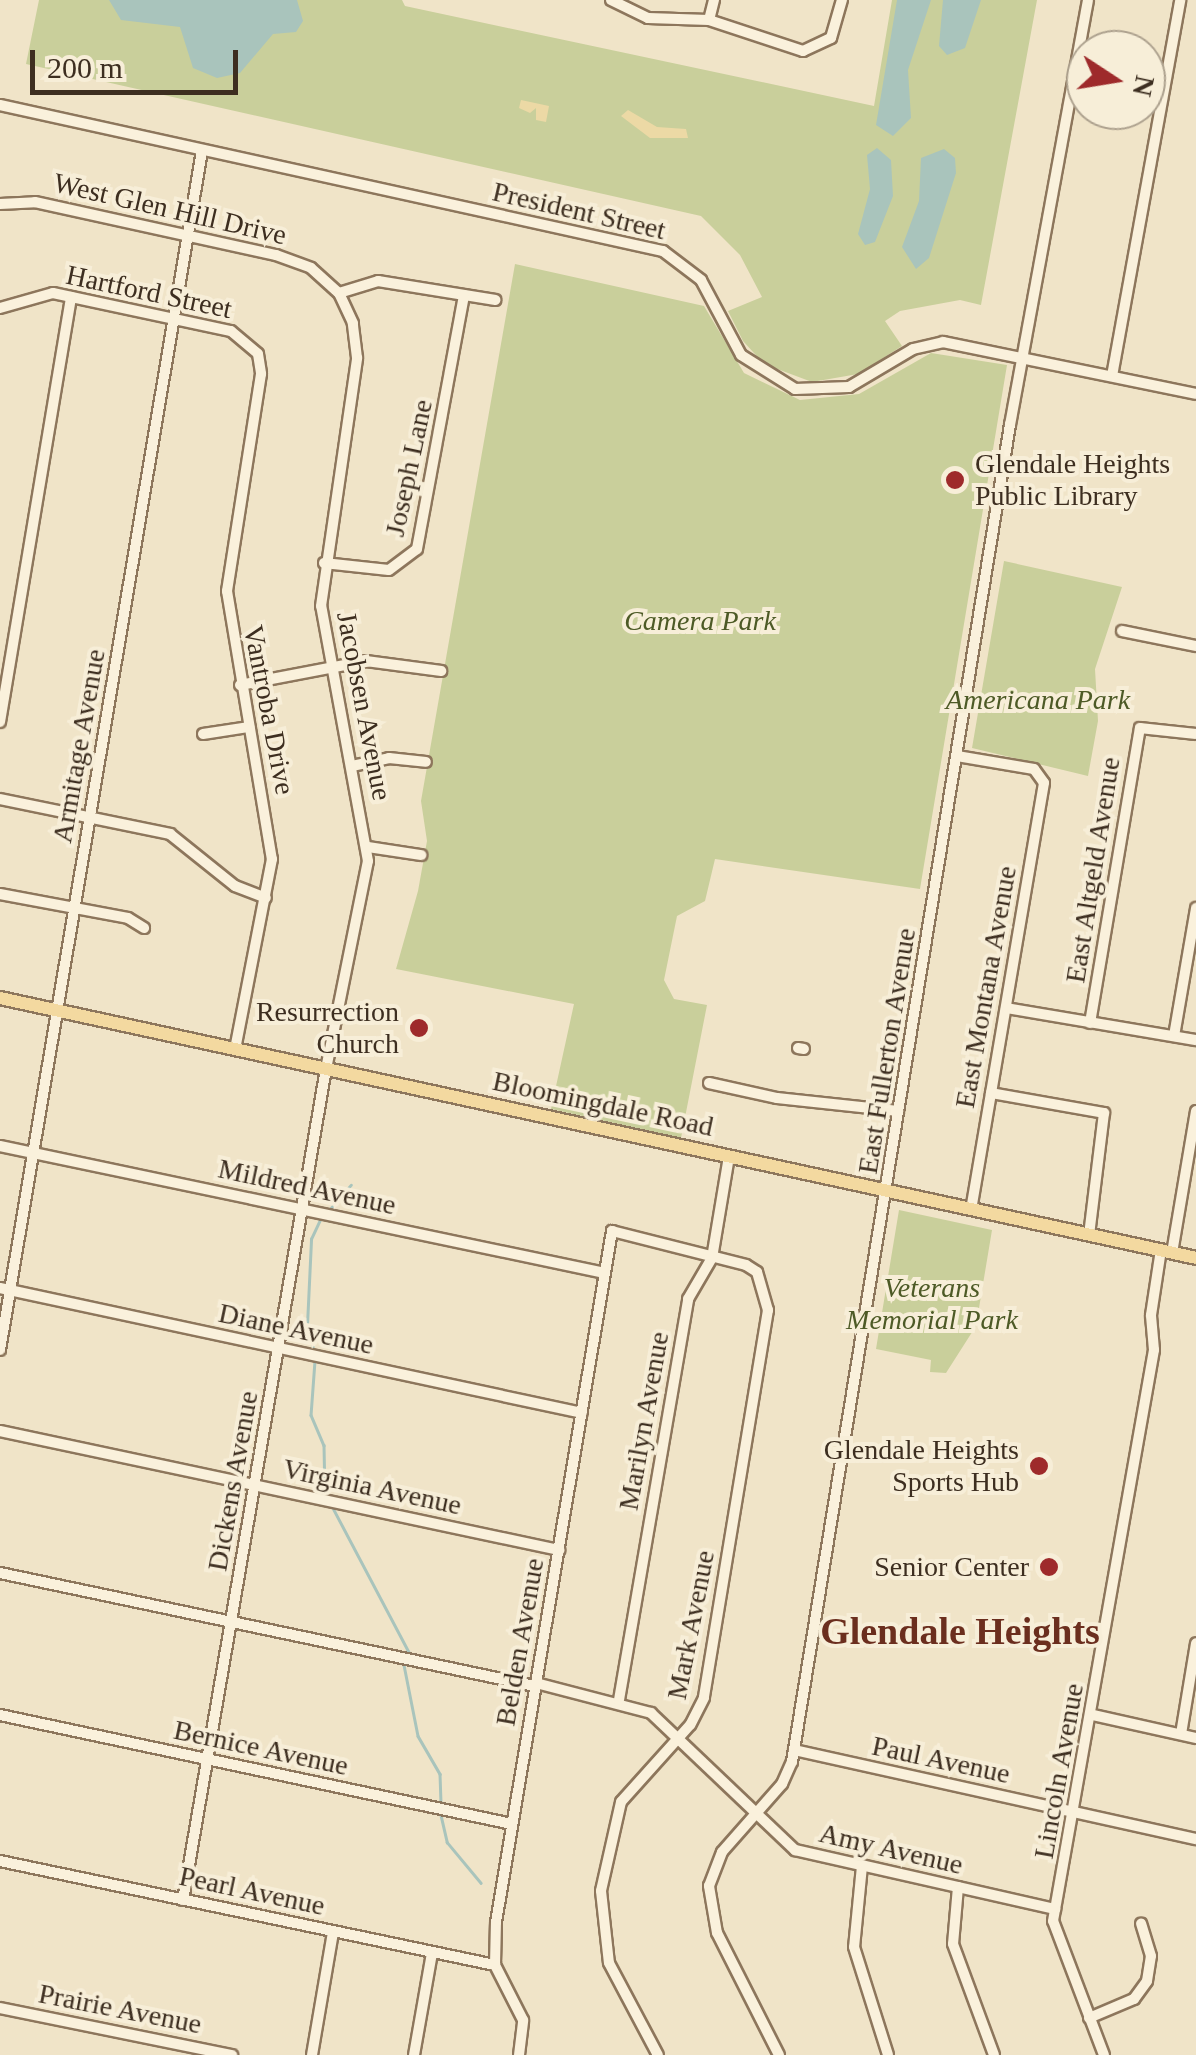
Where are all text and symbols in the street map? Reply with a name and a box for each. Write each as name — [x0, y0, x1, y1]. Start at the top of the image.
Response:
scale bar — [35, 30, 242, 92]
north arrow — [1066, 30, 1166, 130]
text: 200 m — [47, 51, 123, 84]
text: N — [1127, 73, 1161, 99]
street label: West Glen Hill Drive — [50, 166, 290, 252]
street label: President Street — [489, 175, 669, 247]
street label: Hartford Street — [63, 258, 235, 326]
street label: Joseph Lane — [378, 396, 440, 540]
place label: Glendale Heights Public Library — [975, 447, 1170, 513]
marker: Glendale Heights Public Library — [944, 469, 966, 491]
park label: Camera Park — [624, 604, 776, 638]
street label: Jacobsen Avenue — [329, 608, 399, 804]
street label: Vantroba Drive — [236, 622, 302, 798]
street label: Armitage Avenue — [45, 646, 113, 846]
park label: Americana Park — [946, 683, 1130, 717]
street label: East Altgeld Avenue — [1058, 753, 1128, 987]
street label: East Montana Avenue — [948, 863, 1024, 1111]
street label: East Fullerton Avenue — [851, 925, 923, 1177]
place label: Resurrection Church — [256, 995, 399, 1061]
marker: Resurrection Church — [408, 1017, 430, 1039]
street label: Bloomingdale Road — [490, 1064, 716, 1144]
street label: Mildred Avenue — [214, 1152, 400, 1222]
park label: Veterans Memorial Park — [846, 1271, 1018, 1337]
street label: Diane Avenue — [215, 1296, 377, 1362]
street label: Marilyn Avenue — [612, 1328, 676, 1514]
street label: Dickens Avenue — [201, 1388, 265, 1574]
place label: Glendale Heights Sports Hub — [824, 1433, 1019, 1499]
street label: Virginia Avenue — [279, 1452, 465, 1522]
marker: Glendale Heights Sports Hub — [1028, 1455, 1050, 1477]
street label: Mark Avenue — [660, 1547, 722, 1703]
place label: Senior Center — [874, 1550, 1029, 1584]
street label: Belden Avenue — [489, 1555, 551, 1729]
marker: Senior Center — [1038, 1556, 1060, 1578]
district label: Glendale Heights — [820, 1609, 1100, 1655]
street label: Lincoln Avenue — [1027, 1680, 1091, 1862]
street label: Bernice Avenue — [170, 1713, 352, 1783]
street label: Paul Avenue — [868, 1729, 1014, 1791]
street label: Amy Avenue — [815, 1816, 967, 1882]
street label: Pearl Avenue — [175, 1859, 329, 1923]
street label: Prairie Avenue — [35, 1977, 205, 2041]

